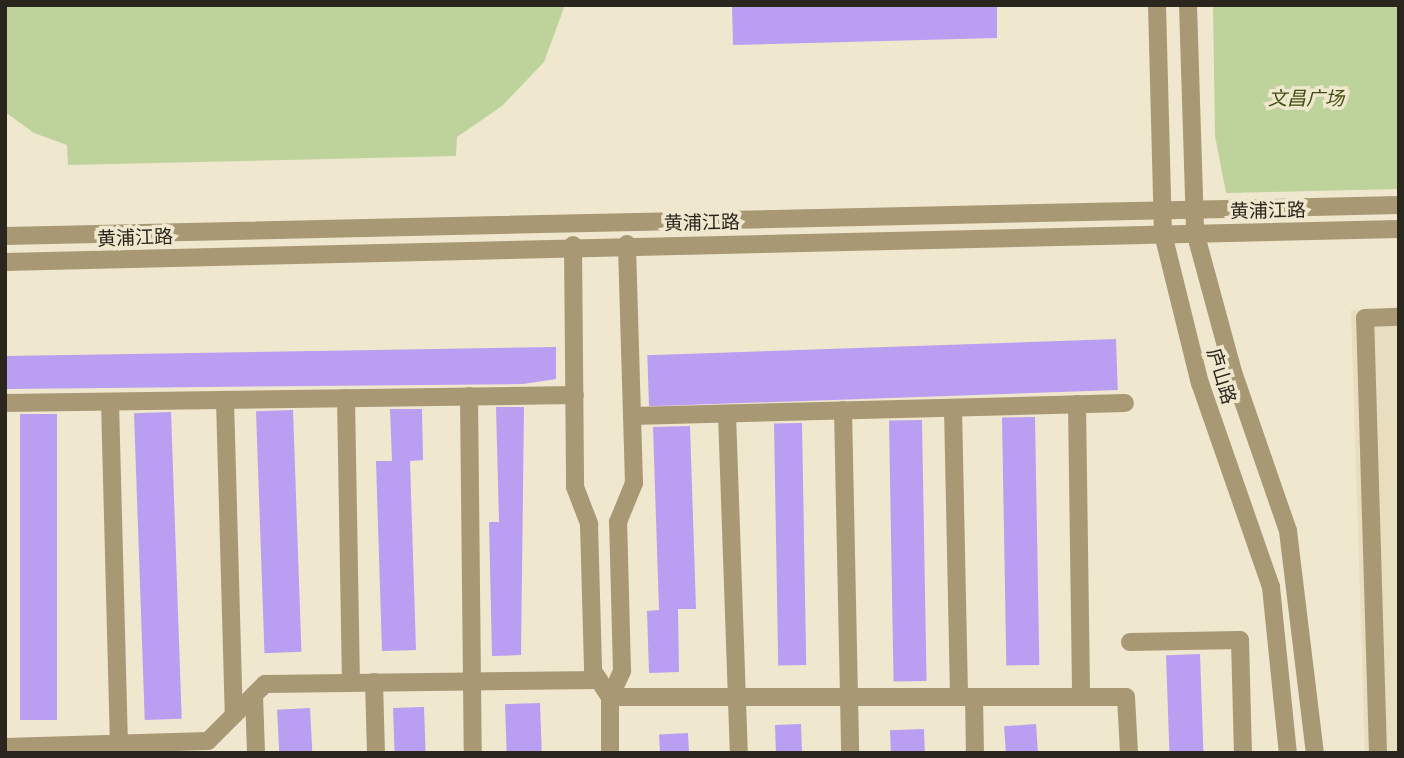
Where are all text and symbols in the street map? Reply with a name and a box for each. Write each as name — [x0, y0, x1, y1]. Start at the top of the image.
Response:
park label: 文昌广场 — [1268, 87, 1344, 109]
street label: 黄浦江路 — [1230, 198, 1306, 222]
street label: 黄浦江路 — [664, 210, 740, 234]
street label: 黄浦江路 — [97, 224, 173, 250]
street label: 庐山路 — [1203, 345, 1241, 407]

